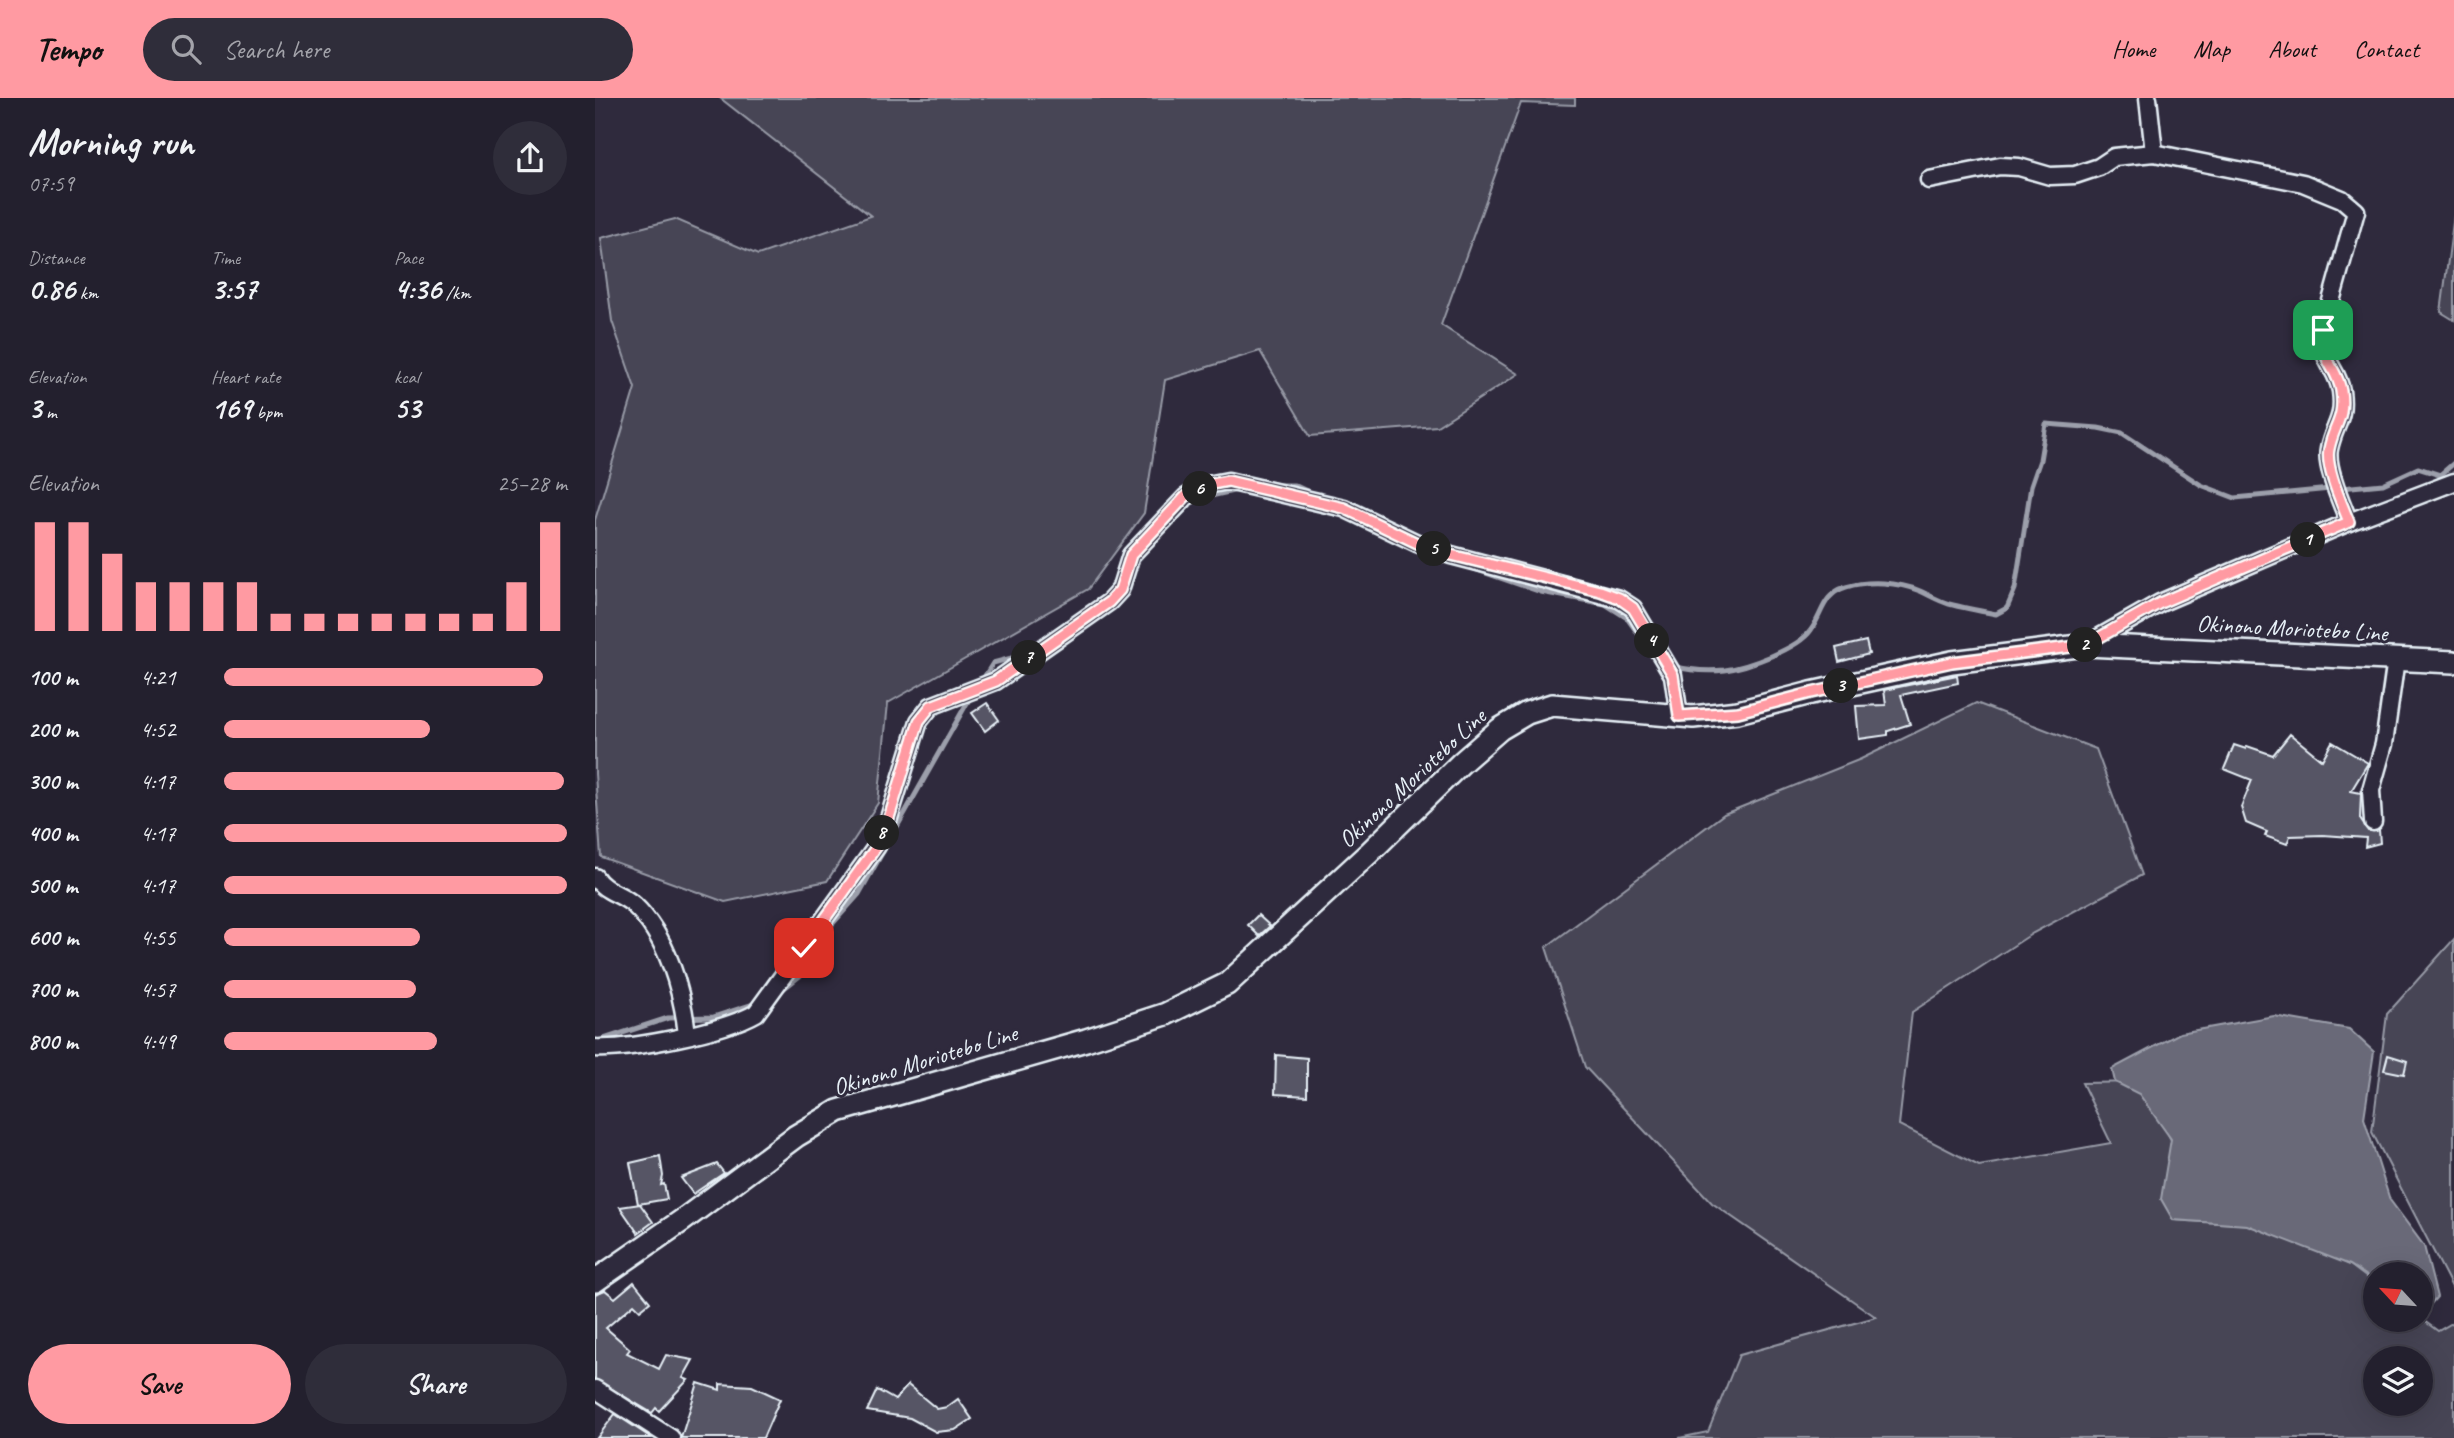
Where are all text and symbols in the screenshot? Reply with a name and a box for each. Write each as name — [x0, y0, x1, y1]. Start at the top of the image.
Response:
search box — [143, 18, 633, 81]
text: Tempo — [35, 28, 101, 70]
icon: search — [167, 30, 205, 68]
text: Search here — [223, 33, 329, 66]
text: Home — [2112, 34, 2155, 64]
text: Map — [2193, 34, 2230, 64]
text: About — [2268, 34, 2316, 64]
text: Contact — [2354, 34, 2419, 64]
text: Morning run — [28, 119, 194, 166]
button: share — [493, 121, 567, 195]
text: 07:59 — [28, 169, 74, 198]
text: Distance — [28, 246, 85, 270]
text: Time — [211, 246, 240, 270]
text: Pace — [394, 246, 423, 270]
text: 0.86 — [28, 270, 75, 308]
text: 3:57 — [211, 270, 257, 308]
text: 4:36 — [394, 270, 441, 308]
text: km — [75, 281, 98, 305]
text: /km — [441, 281, 471, 305]
pin — [2293, 300, 2353, 360]
icon: arrive — [2304, 311, 2342, 349]
text: Elevation — [28, 365, 86, 389]
text: Heart rate — [211, 365, 280, 389]
text: kcal — [394, 365, 419, 389]
text: 3 — [28, 389, 42, 427]
text: 169 — [211, 389, 252, 427]
text: 53 — [394, 389, 421, 427]
text: m — [42, 400, 57, 424]
text: bpm — [252, 400, 282, 424]
text: Elevation — [28, 469, 99, 498]
text: 25–28 m — [497, 469, 567, 498]
pin: 6 — [1183, 472, 1217, 506]
text: 6 — [1195, 476, 1204, 500]
pin: 1 — [2291, 522, 2325, 558]
text: 1 — [2303, 527, 2312, 551]
pin: 5 — [1417, 532, 1451, 566]
text: 5 — [1429, 536, 1438, 560]
street label: Okinono Moriotebo Line — [2196, 608, 2390, 648]
pin: 4 — [1635, 624, 1669, 658]
text: 4 — [1647, 628, 1656, 652]
pin: 2 — [2067, 628, 2103, 662]
text: 2 — [2080, 632, 2089, 656]
pin: 7 — [1011, 640, 1047, 676]
text: 7 — [1024, 645, 1033, 669]
text: 100 m — [28, 663, 78, 692]
text: 4:21 — [140, 663, 176, 692]
pin: 3 — [1823, 668, 1859, 704]
text: 3 — [1836, 673, 1845, 697]
street label: Okinono Moriotebo Line — [1332, 700, 1494, 854]
text: 200 m — [28, 715, 78, 744]
text: 4:52 — [140, 715, 176, 744]
text: 300 m — [28, 767, 78, 796]
text: 4:17 — [140, 767, 176, 796]
pin: 8 — [865, 816, 899, 850]
text: 400 m — [28, 819, 78, 848]
text: 4:17 — [140, 819, 176, 848]
text: 8 — [877, 820, 886, 844]
text: 500 m — [28, 871, 77, 900]
text: 4:17 — [140, 871, 176, 900]
pin — [774, 918, 834, 978]
text: 600 m — [28, 923, 78, 952]
text: 4:55 — [140, 923, 176, 952]
icon: check — [785, 929, 823, 967]
text: 700 m — [28, 975, 78, 1004]
text: 4:57 — [140, 975, 176, 1004]
street label: Okinono Moriotebo Line — [829, 1017, 1023, 1102]
text: 800 m — [28, 1027, 78, 1056]
text: 4:49 — [140, 1027, 176, 1056]
north arrow — [2363, 1262, 2433, 1332]
map controls — [2363, 1262, 2433, 1416]
button: Save — [28, 1344, 291, 1424]
button: Share — [305, 1344, 567, 1424]
button: layers — [2363, 1346, 2433, 1416]

